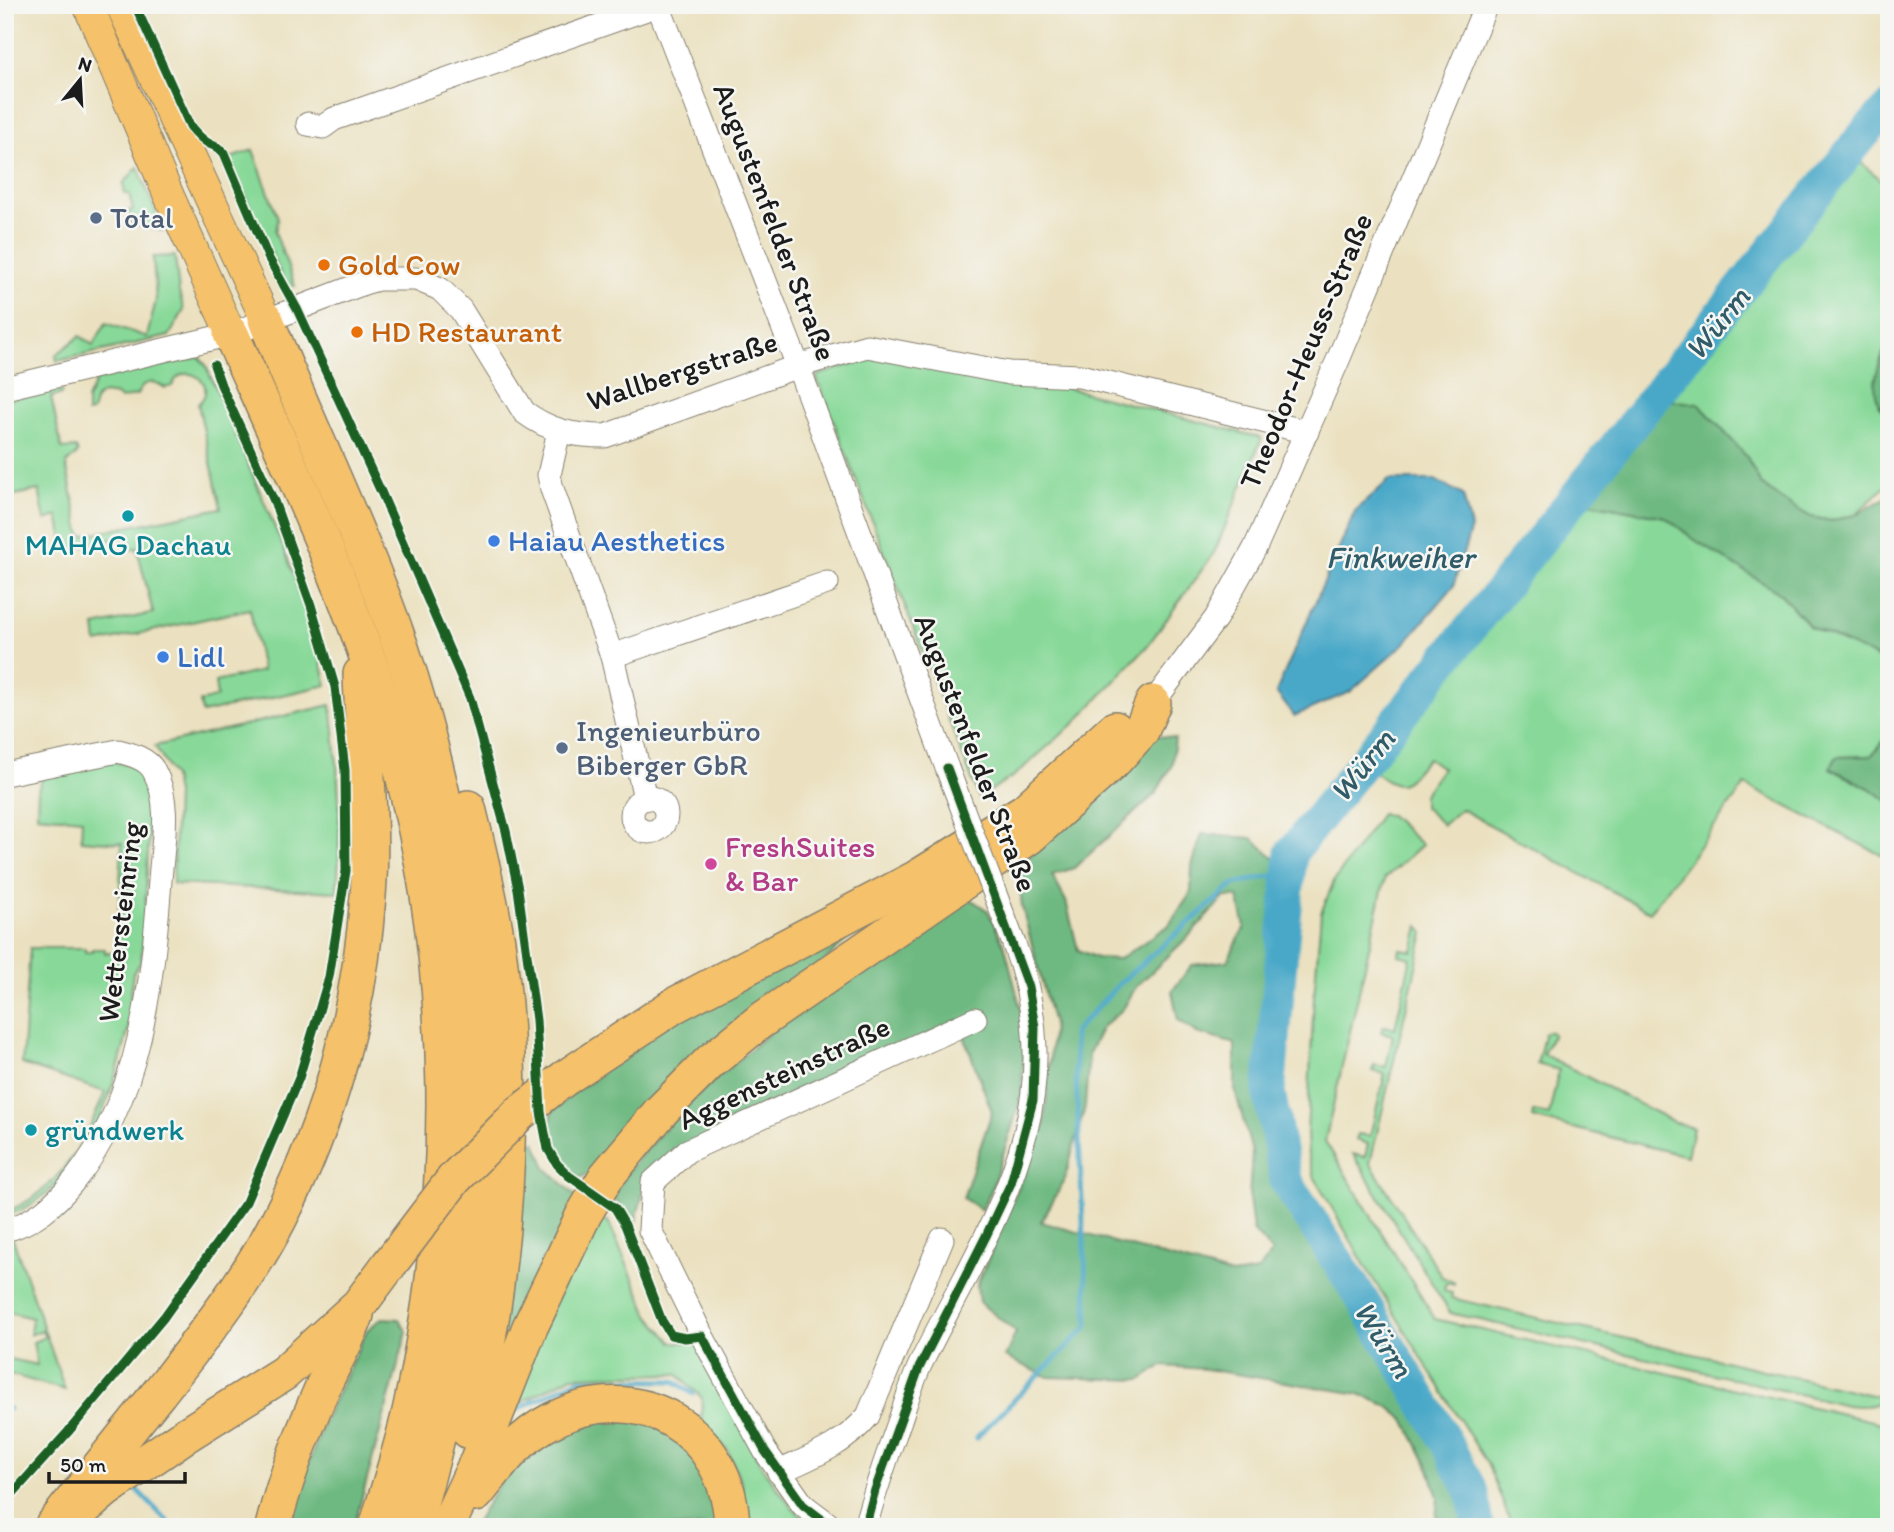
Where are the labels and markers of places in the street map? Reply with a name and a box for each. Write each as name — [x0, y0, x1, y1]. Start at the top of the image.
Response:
place label: Total — [110, 199, 174, 236]
marker: Total — [88, 210, 104, 226]
place label: Gold Cow — [338, 246, 460, 283]
marker: Gold Cow — [316, 257, 332, 273]
place label: HD Restaurant — [371, 313, 562, 350]
marker: HD Restaurant — [349, 324, 365, 340]
marker: MAHAG Dachau — [120, 508, 136, 524]
place label: Haiau Aesthetics — [508, 522, 726, 559]
place label: MAHAG Dachau — [25, 526, 232, 563]
marker: Haiau Aesthetics — [486, 533, 502, 549]
place label: Lidl — [177, 638, 225, 675]
marker: Lidl — [155, 649, 171, 665]
place label: Ingenieurbüro Biberger GbR — [576, 712, 761, 783]
marker: Ingenieurbüro Biberger GbR — [554, 740, 570, 756]
place label: FreshSuites & Bar — [725, 828, 875, 899]
marker: FreshSuites & Bar — [703, 856, 719, 872]
place label: gründwerk — [45, 1111, 185, 1148]
marker: gründwerk — [23, 1122, 39, 1138]

